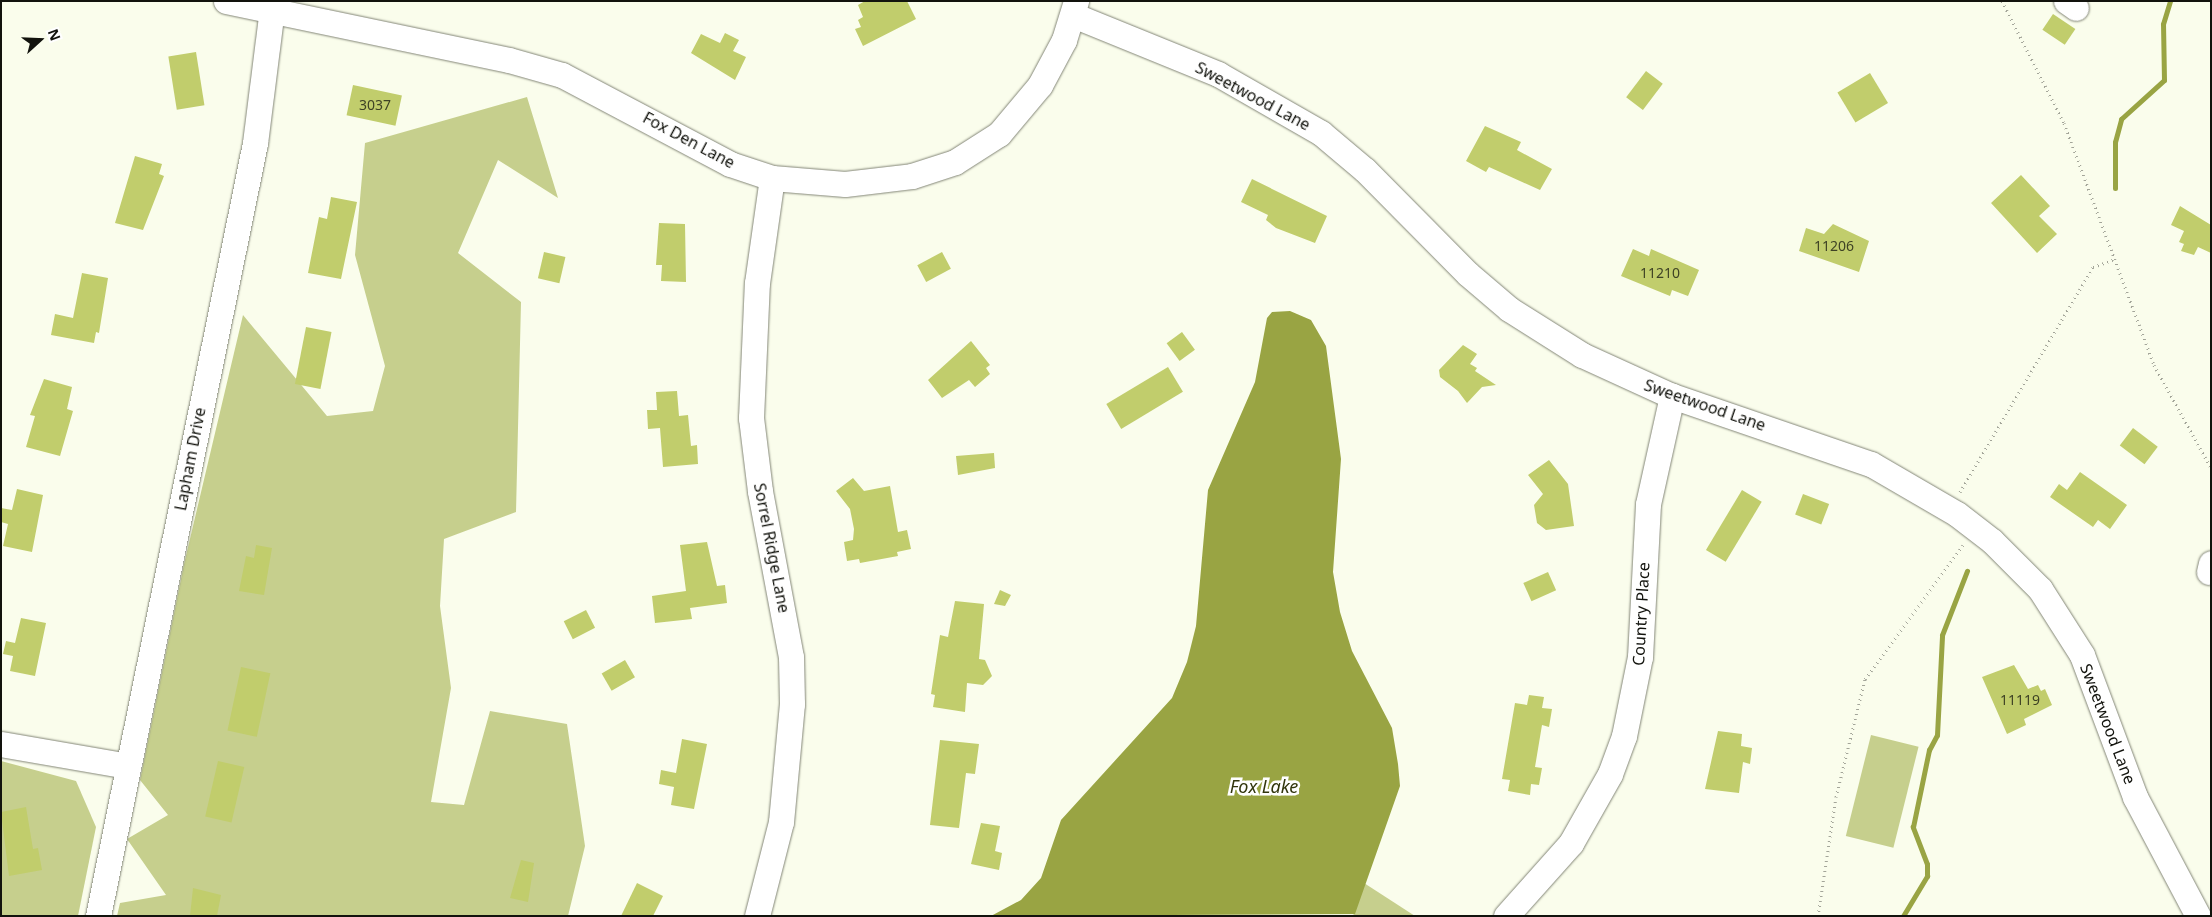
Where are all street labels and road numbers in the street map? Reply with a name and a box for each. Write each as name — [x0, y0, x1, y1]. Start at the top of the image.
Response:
street label: Sweetwood Lane — [1192, 58, 1314, 134]
street label: Fox Den Lane — [640, 108, 738, 172]
street label: Sweetwood Lane — [1642, 375, 1768, 435]
street label: Lapham Drive — [171, 406, 209, 512]
street label: Sorrel Ridge Lane — [750, 481, 794, 615]
street label: Country Place — [1629, 562, 1653, 666]
street label: Sweetwood Lane — [2076, 661, 2140, 787]

